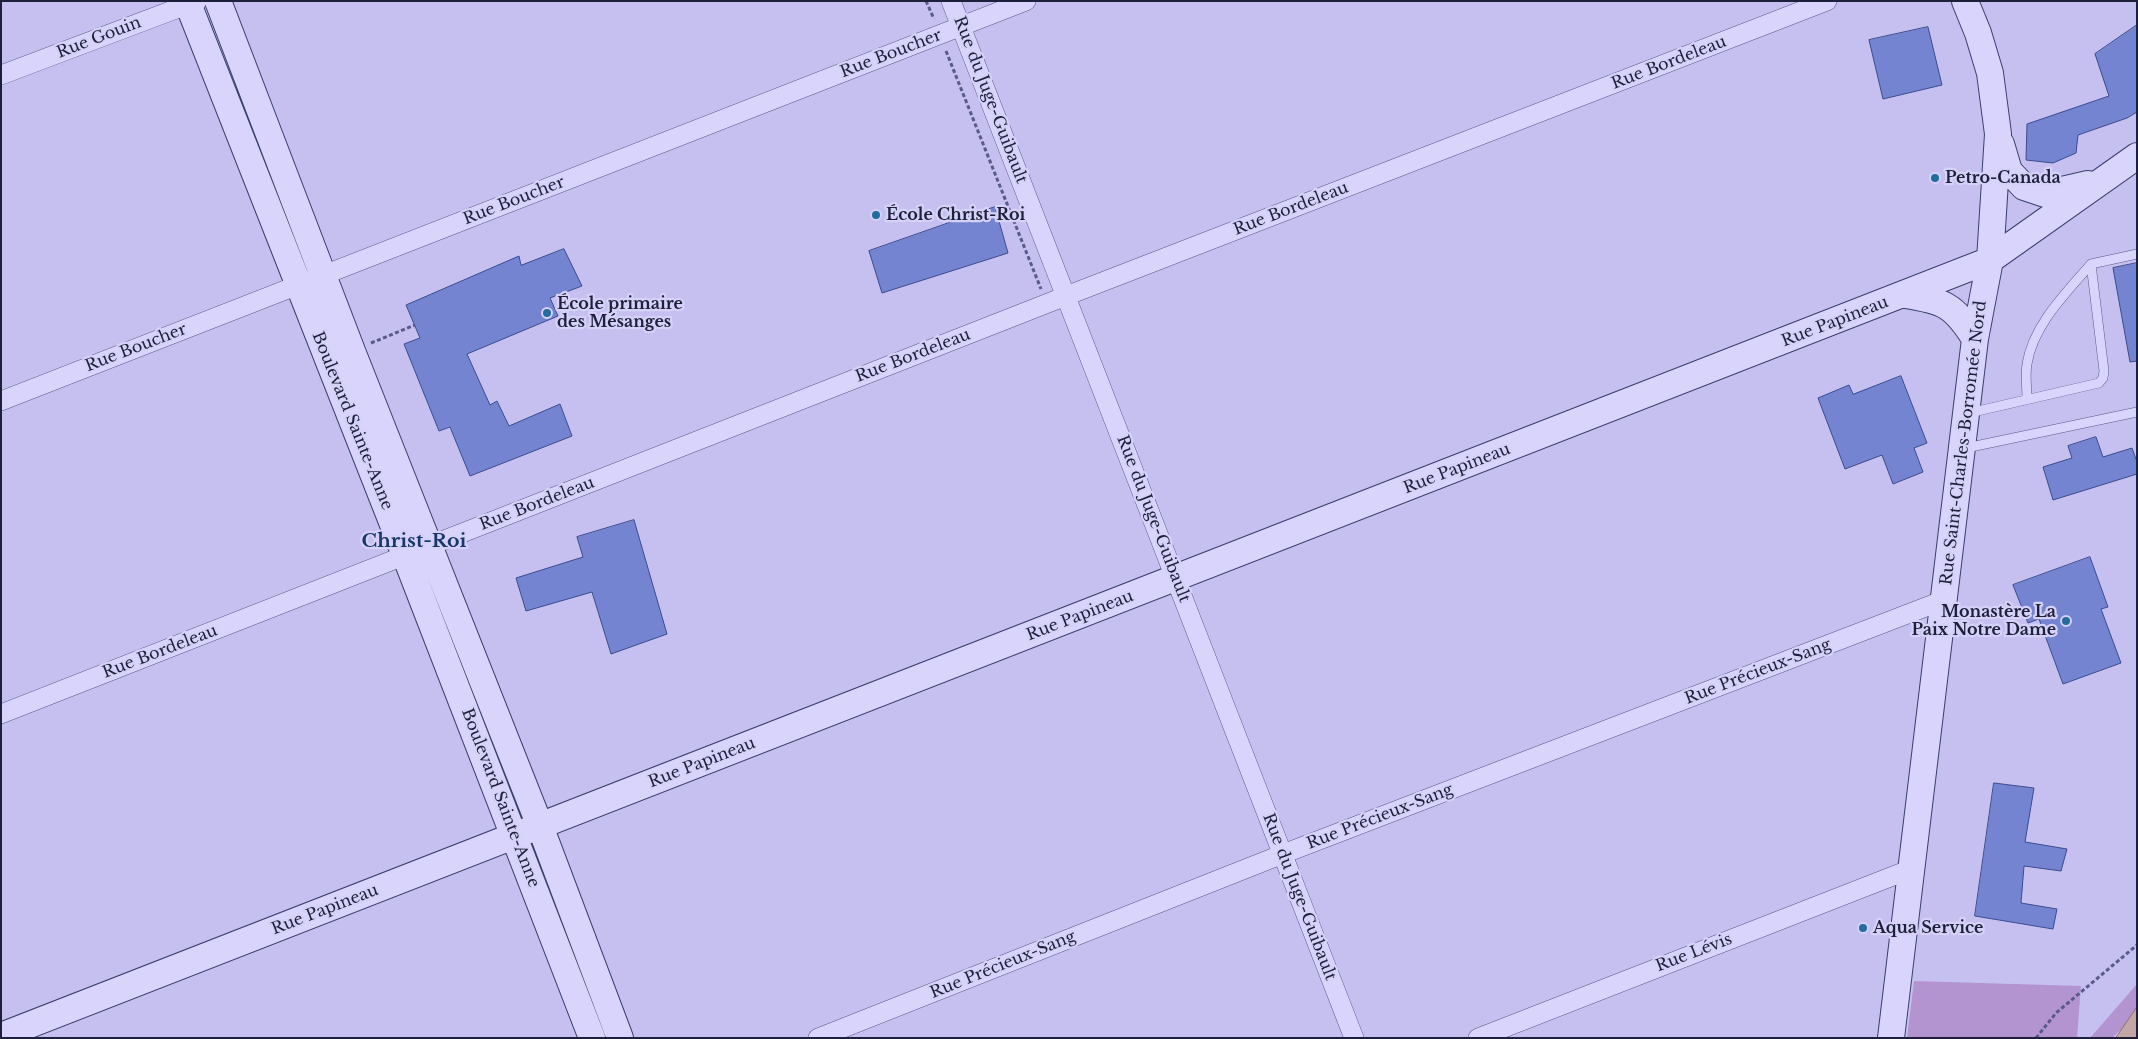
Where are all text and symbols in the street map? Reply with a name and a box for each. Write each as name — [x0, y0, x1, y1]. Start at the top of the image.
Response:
street label: Rue Gouin — [54, 13, 144, 63]
street label: Rue du Juge-Guibault — [949, 14, 1031, 186]
street label: Rue Boucher — [838, 26, 944, 82]
street label: Rue Bordeleau — [1609, 32, 1729, 94]
place label: Petro-Canada — [1945, 168, 2061, 188]
marker: Petro-Canada — [1929, 172, 1941, 184]
street label: Rue Boucher — [461, 173, 567, 229]
street label: Rue Bordeleau — [1231, 178, 1351, 240]
place label: École Christ-Roi — [886, 205, 1025, 225]
marker: École Christ-Roi — [870, 209, 882, 221]
street label: Rue Papineau — [1779, 293, 1891, 351]
place label: École primaire des Mésanges — [557, 294, 683, 332]
street label: Rue Saint-Charles-Borromée Nord — [1937, 300, 1991, 586]
marker: École primaire des Mésanges — [541, 307, 553, 319]
street label: Rue Boucher — [83, 320, 189, 376]
street label: Rue Bordeleau — [853, 325, 973, 387]
street label: Boulevard Sainte-Anne — [307, 329, 397, 513]
street label: Rue du Juge-Guibault — [1112, 433, 1194, 605]
street label: Rue Papineau — [1401, 440, 1513, 498]
street label: Rue Bordeleau — [477, 473, 597, 535]
district label: Christ-Roi — [362, 531, 466, 553]
street label: Rue Papineau — [1024, 587, 1136, 645]
place label: Monastère La Paix Notre Dame — [1911, 602, 2056, 640]
marker: Monastère La Paix Notre Dame — [2060, 615, 2072, 627]
street label: Rue Bordeleau — [100, 621, 220, 683]
street label: Rue Précieux-Sang — [1682, 635, 1834, 709]
street label: Boulevard Sainte-Anne — [457, 706, 543, 890]
street label: Rue Papineau — [646, 734, 758, 792]
street label: Rue Précieux-Sang — [1304, 780, 1456, 854]
street label: Rue du Juge-Guibault — [1258, 811, 1340, 983]
street label: Rue Papineau — [269, 881, 381, 939]
place label: Aqua Service — [1873, 918, 1983, 938]
marker: Aqua Service — [1857, 922, 1869, 934]
street label: Rue Précieux-Sang — [928, 927, 1078, 1003]
street label: Rue Lévis — [1653, 930, 1735, 976]

